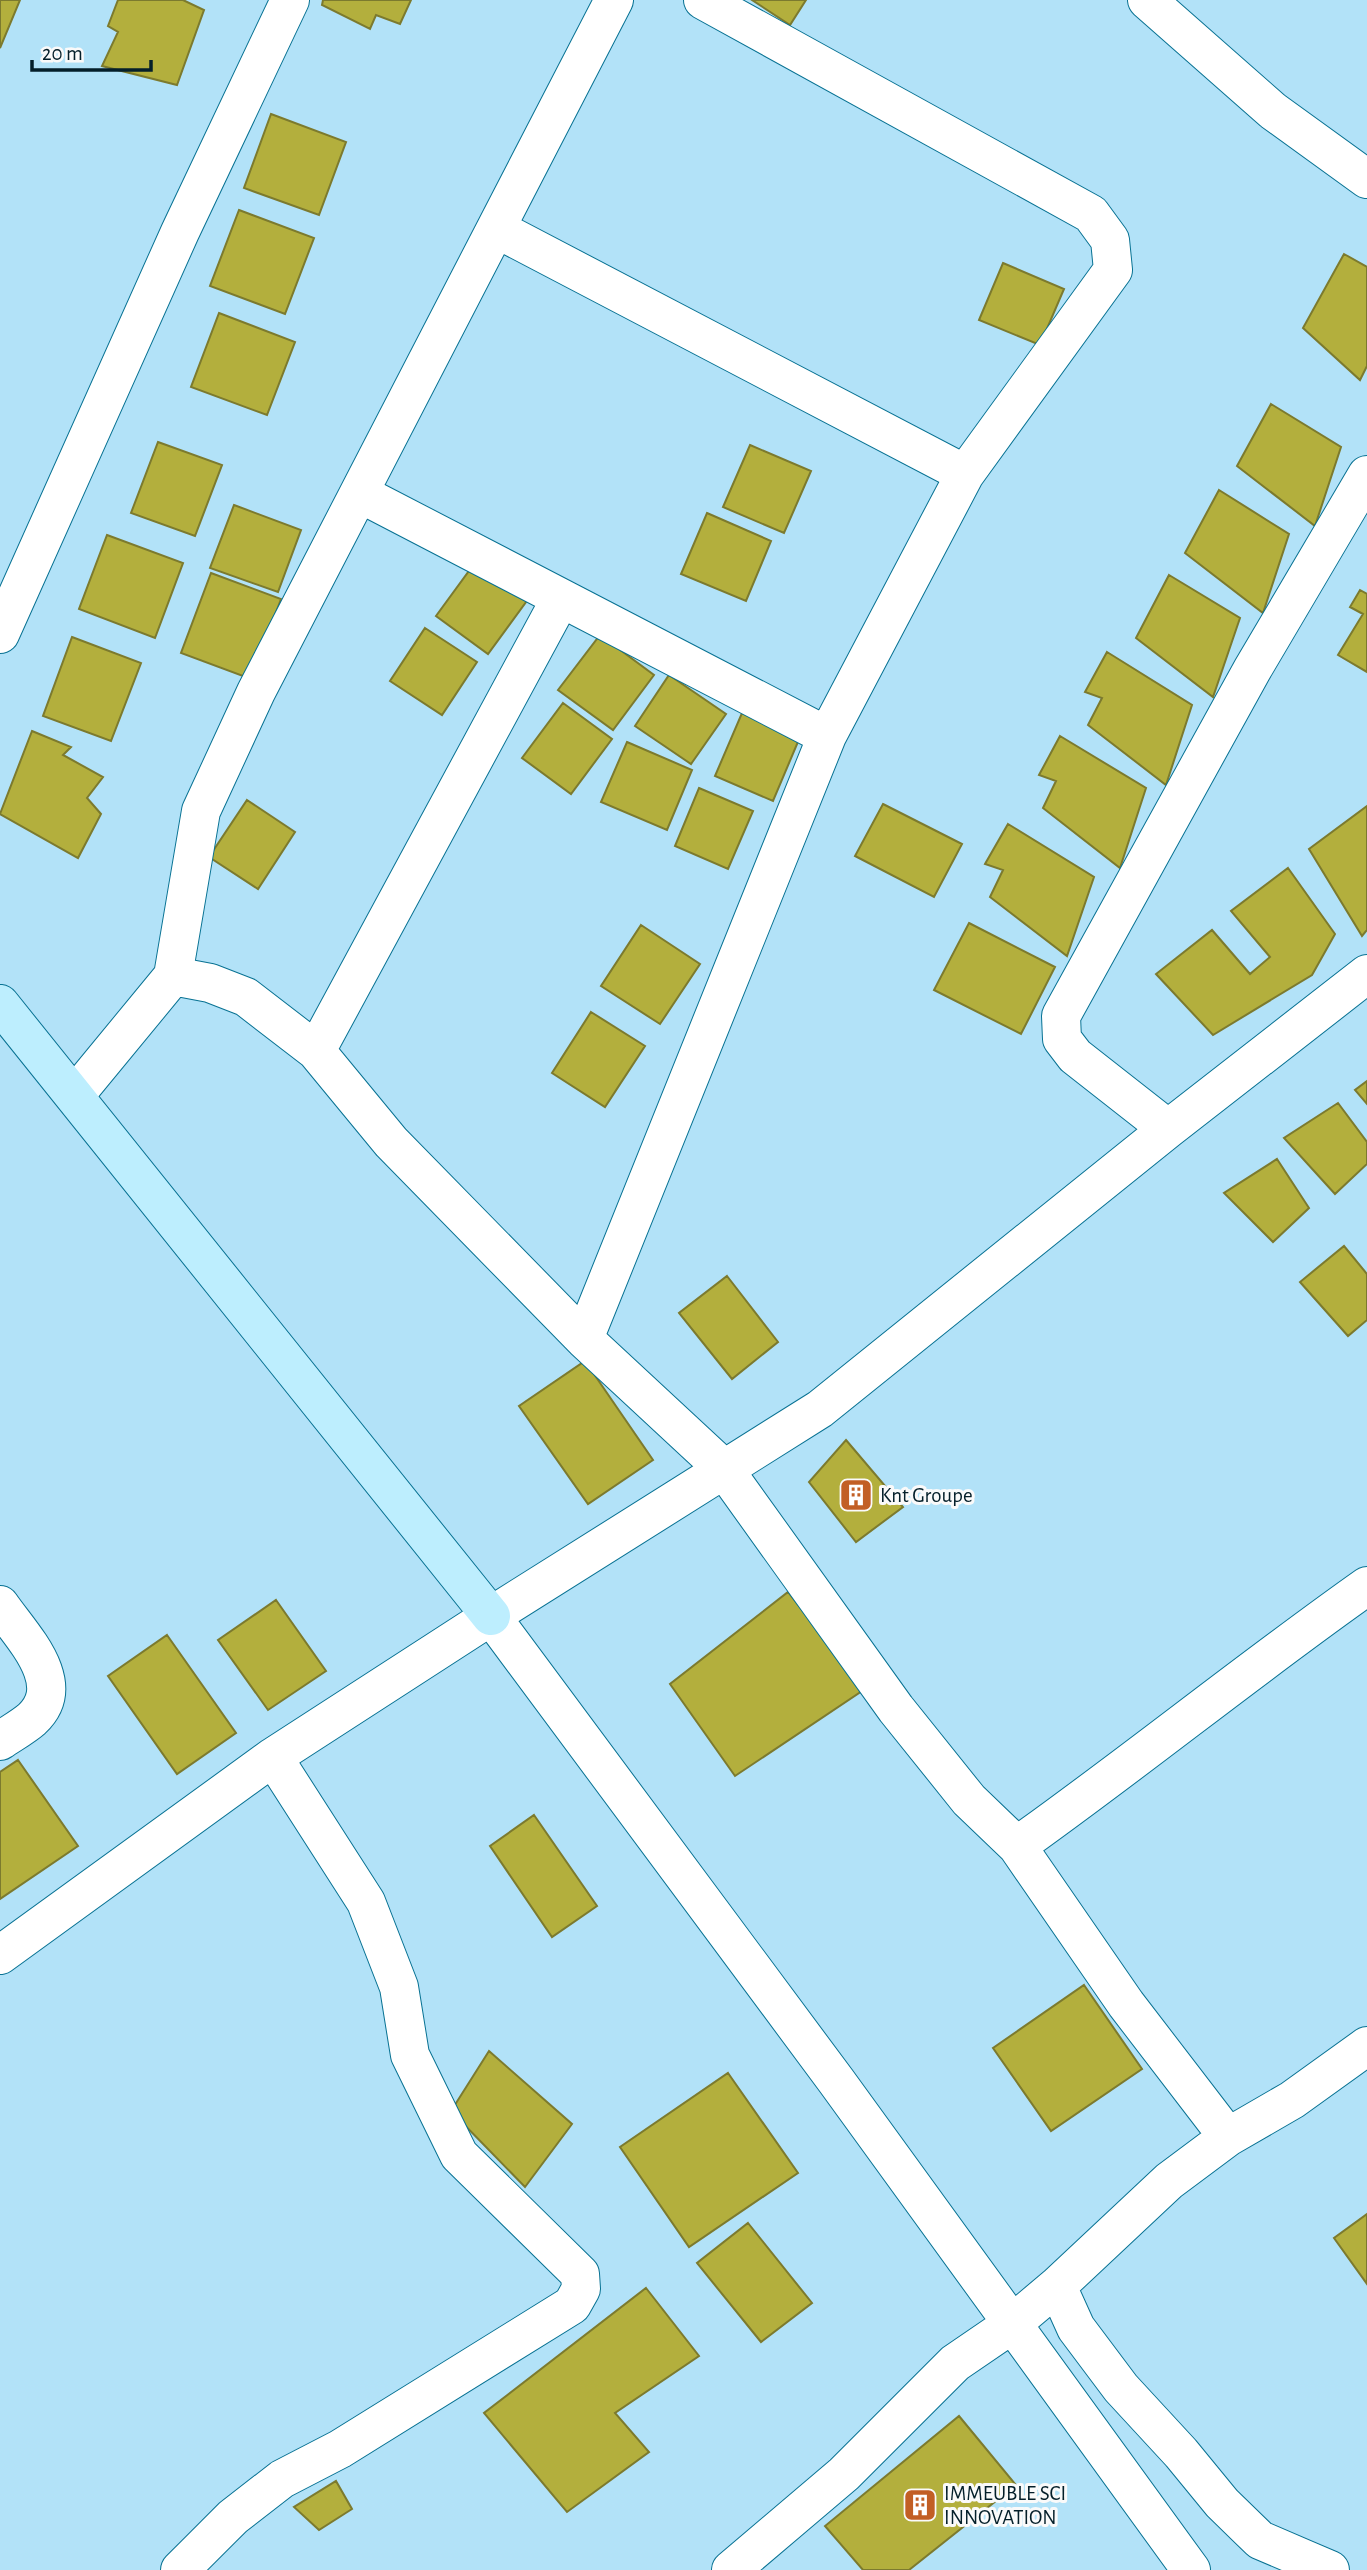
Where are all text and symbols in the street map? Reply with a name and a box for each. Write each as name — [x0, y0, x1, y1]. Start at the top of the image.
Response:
scale bar — [32, 28, 150, 72]
text: 20 m — [42, 43, 83, 64]
building icon: Knt Groupe — [837, 1476, 875, 1514]
place label: Knt Groupe — [880, 1485, 973, 1506]
place label: IMMEUBLE SCI INNOVATION — [944, 2483, 1066, 2528]
building icon: IMMEUBLE SCI INNOVATION — [901, 2486, 939, 2524]

